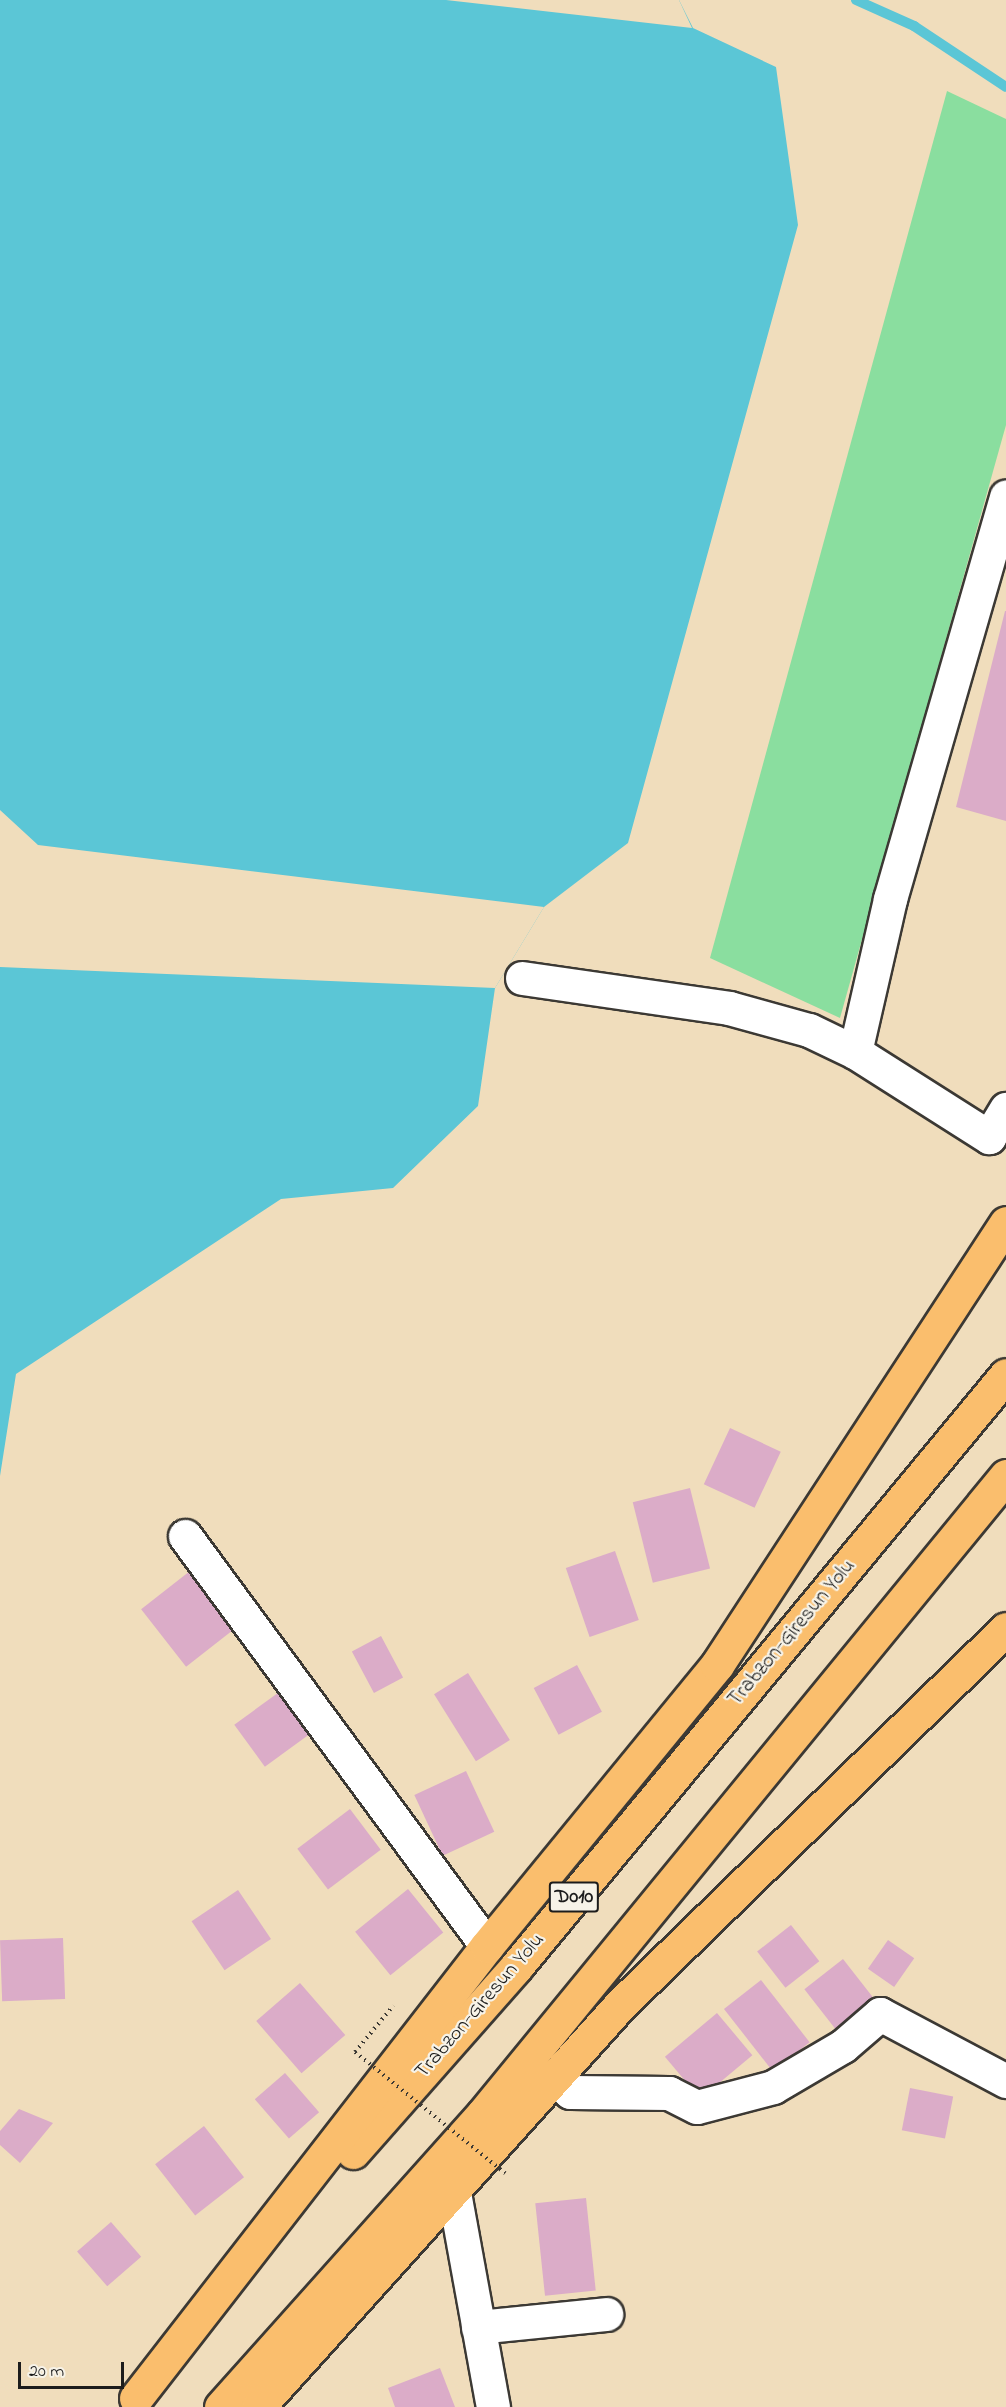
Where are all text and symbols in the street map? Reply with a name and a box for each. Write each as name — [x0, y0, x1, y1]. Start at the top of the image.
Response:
street label: Trabzon-Giresun Yolu — [723, 1554, 861, 1712]
road number: D010 — [548, 1880, 600, 1914]
street label: Trabzon-Giresun Yolu — [410, 1928, 550, 2084]
scale bar — [21, 2350, 128, 2388]
text: 20 m — [29, 2359, 64, 2385]

